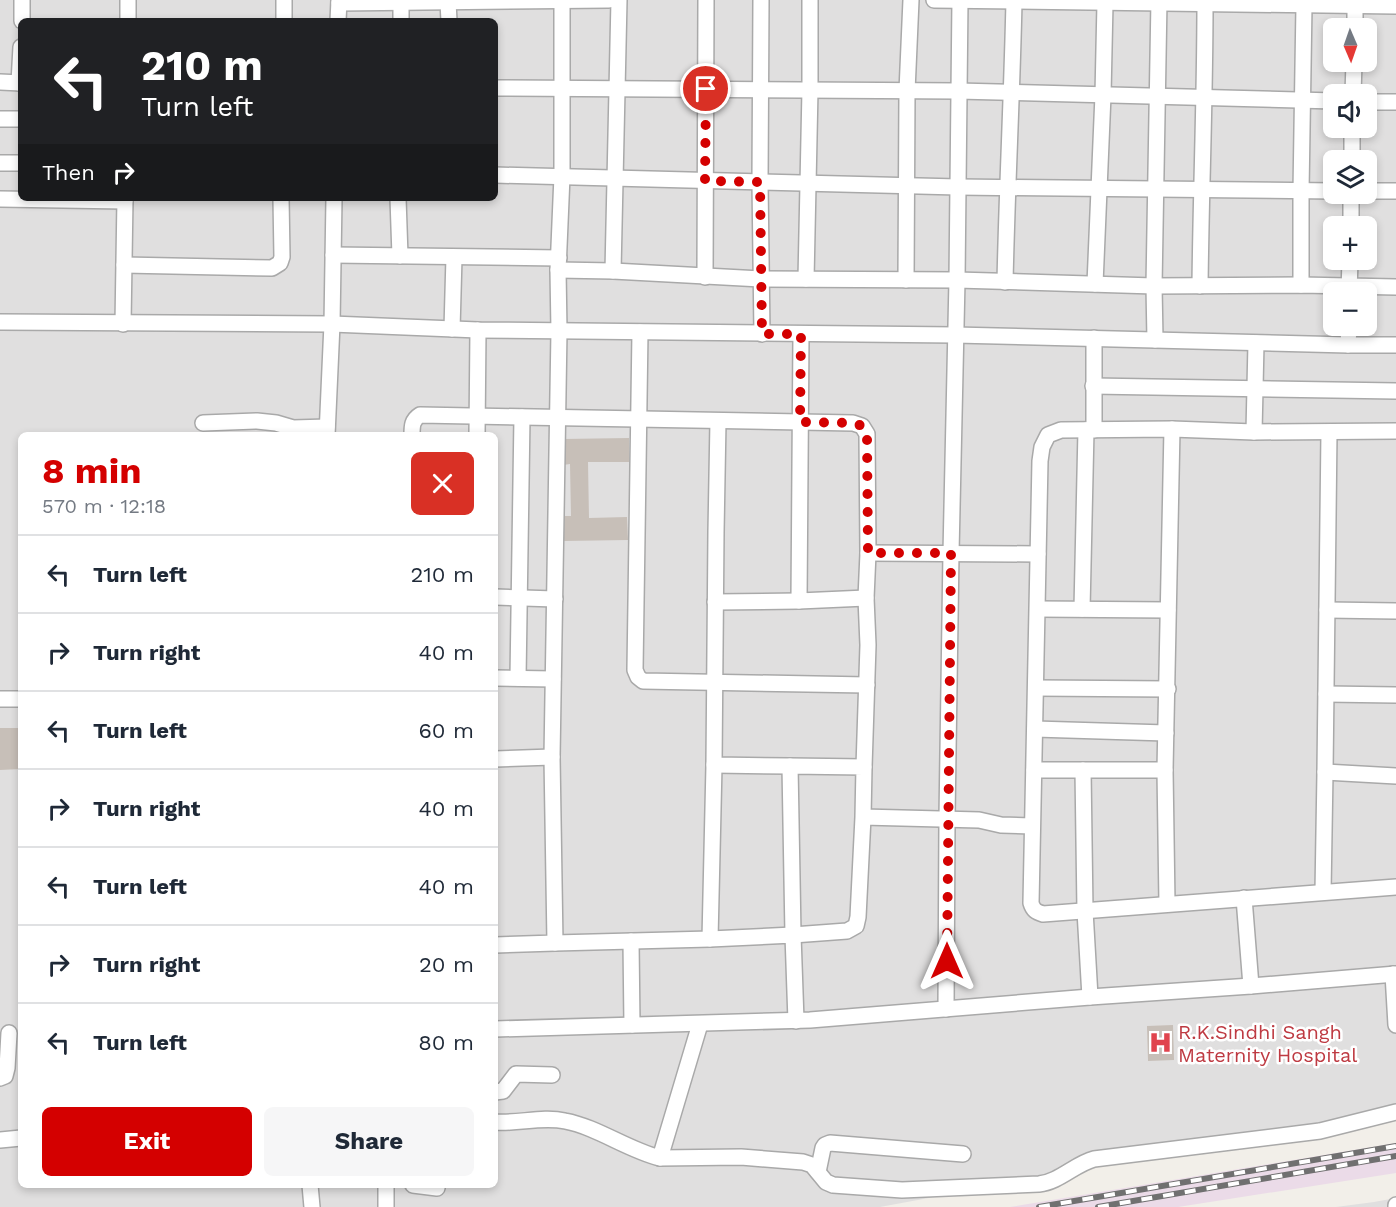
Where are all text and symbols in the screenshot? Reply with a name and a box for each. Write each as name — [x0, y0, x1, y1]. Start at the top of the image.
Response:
north arrow — [1323, 18, 1377, 72]
map controls — [1323, 18, 1377, 336]
text: 210 m — [141, 41, 263, 90]
icon: left — [42, 42, 120, 120]
pin — [680, 63, 731, 114]
icon: arrive — [689, 72, 722, 105]
button: sound — [1323, 84, 1377, 138]
text: Turn left — [141, 91, 253, 123]
button: layers — [1323, 150, 1377, 204]
icon: right — [107, 156, 140, 189]
text: Then — [42, 160, 95, 185]
button: + — [1323, 216, 1377, 270]
button: − — [1323, 282, 1377, 336]
text: 8 min — [42, 450, 142, 492]
button: close — [411, 452, 474, 515]
text: 570 m · 12:18 — [42, 494, 166, 518]
icon: left — [42, 558, 75, 591]
text: Turn left — [93, 562, 187, 587]
text: 210 m — [410, 562, 474, 587]
icon: right — [42, 636, 75, 669]
text: Turn right — [93, 640, 200, 665]
text: 40 m — [418, 640, 474, 665]
icon: left — [42, 714, 75, 747]
text: Turn left — [93, 718, 187, 743]
text: 60 m — [418, 718, 474, 743]
icon: right — [42, 792, 75, 825]
text: Turn right — [93, 796, 200, 821]
text: 40 m — [418, 796, 474, 821]
icon: left — [42, 870, 75, 903]
text: Turn left — [93, 874, 187, 899]
text: 40 m — [418, 874, 474, 899]
position arrow — [915, 929, 979, 993]
icon: right — [42, 948, 75, 981]
text: Turn right — [93, 952, 200, 977]
text: 20 m — [419, 952, 474, 977]
place label: R.K.Sindhi Sangh Maternity Hospital — [1178, 1020, 1357, 1067]
icon: left — [42, 1026, 75, 1059]
text: Turn left — [93, 1030, 187, 1055]
text: 80 m — [418, 1030, 474, 1055]
hospital icon: R.K.Sindhi Sangh Maternity Hospital — [1147, 1030, 1173, 1056]
button: Exit — [42, 1107, 252, 1176]
button: Share — [264, 1107, 474, 1176]

